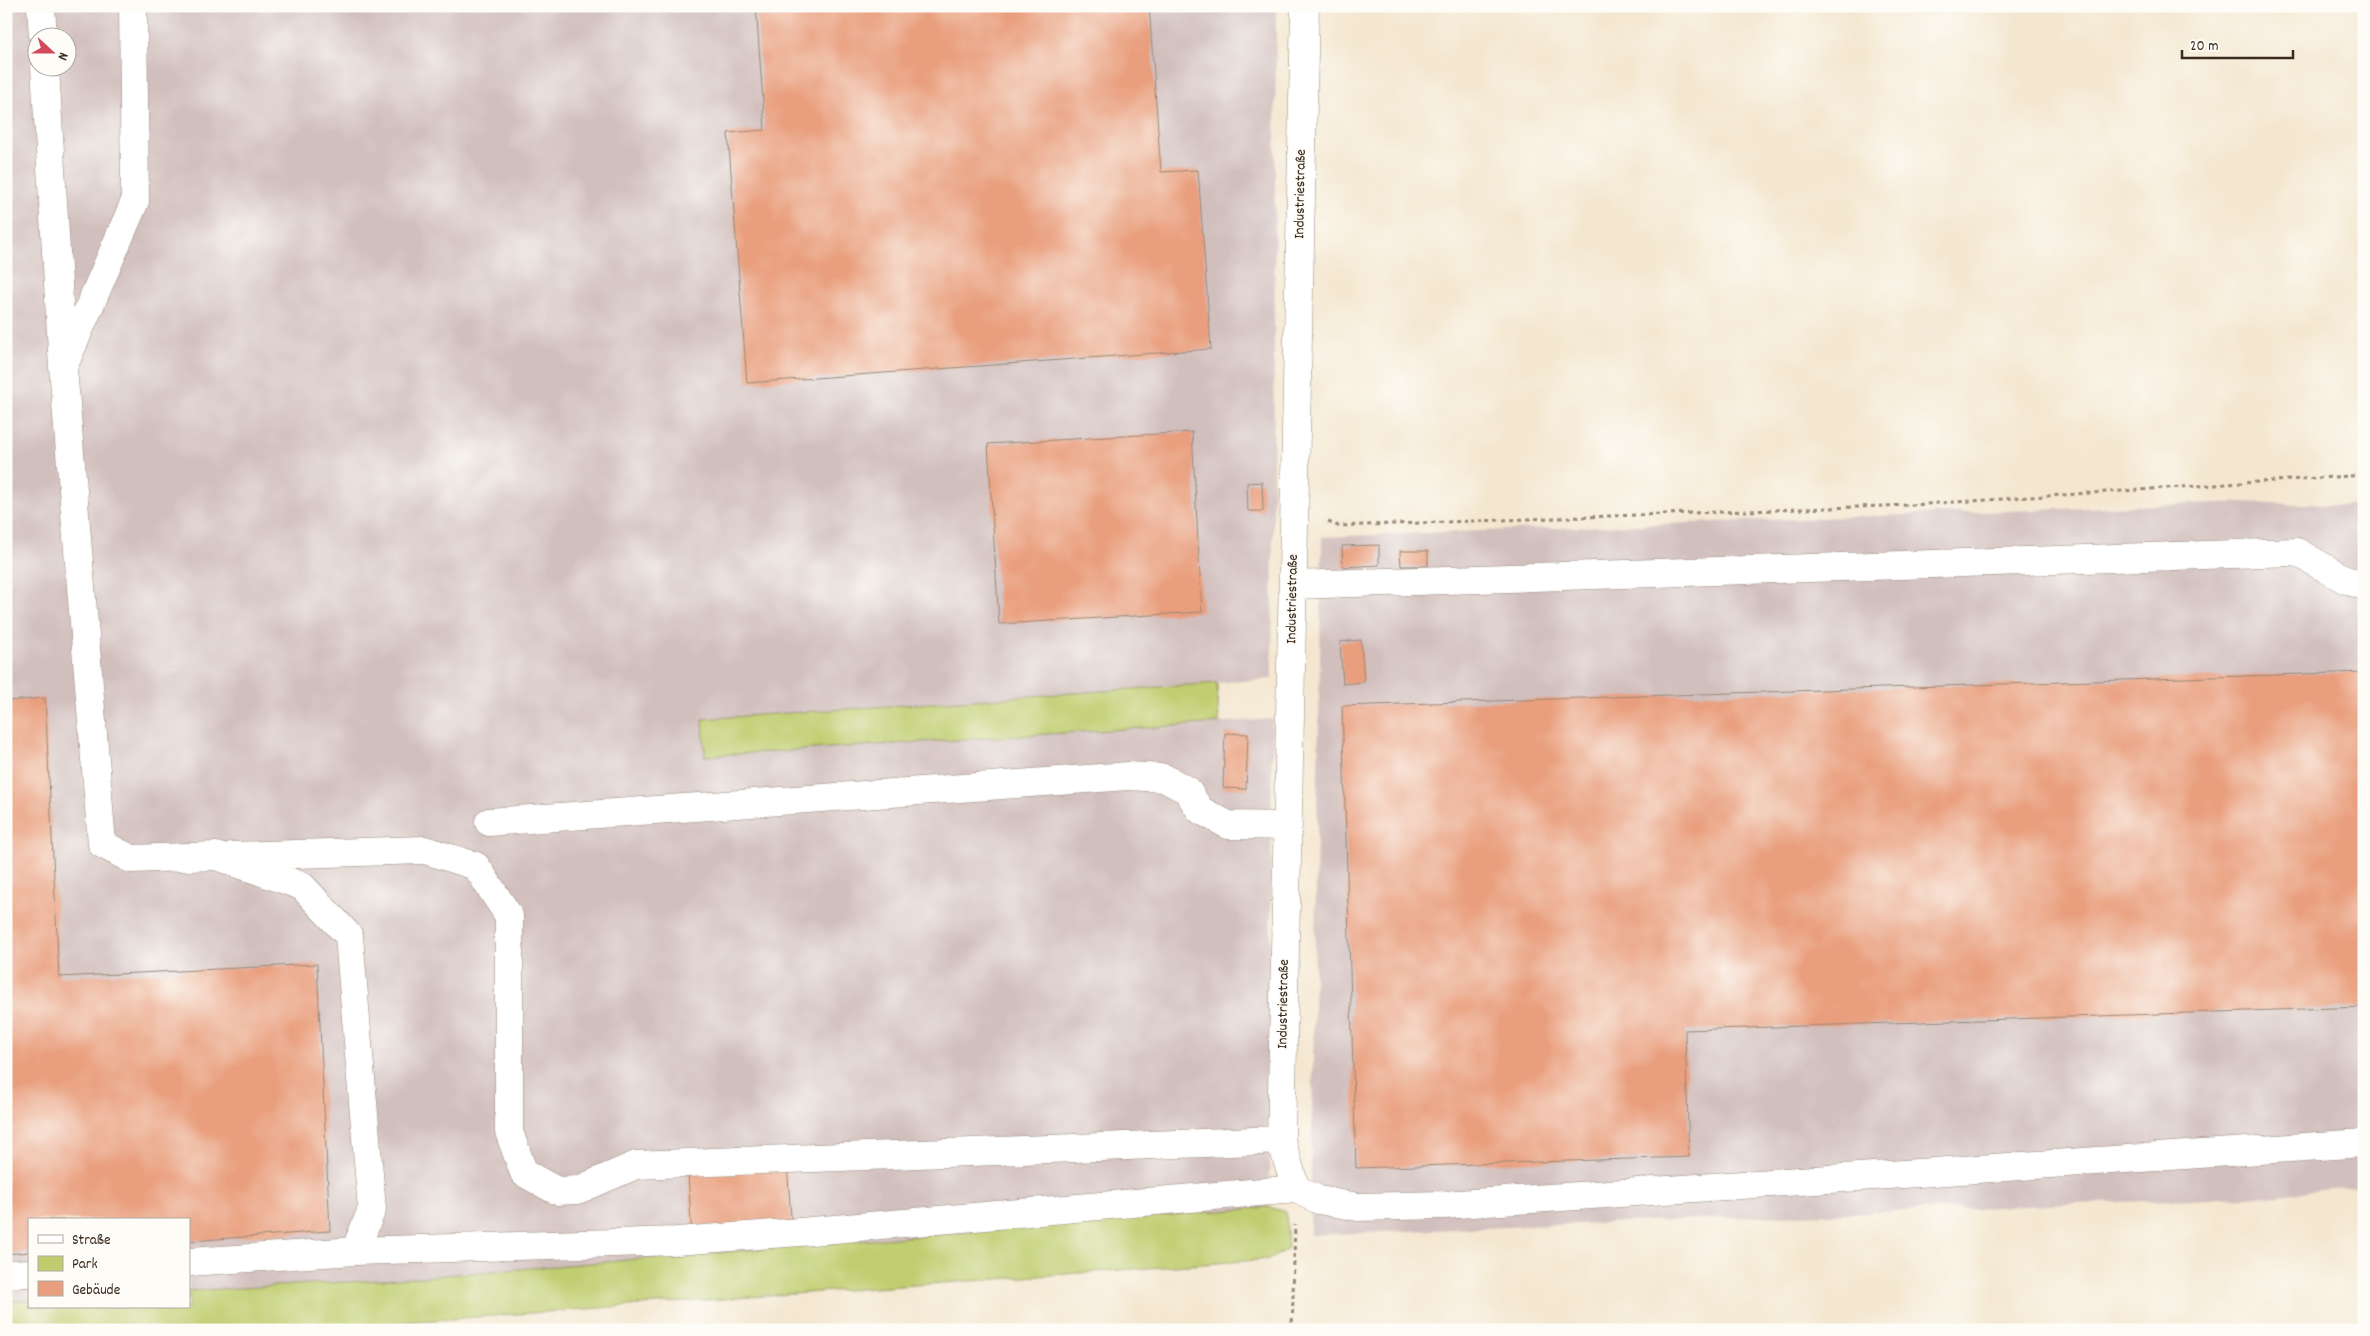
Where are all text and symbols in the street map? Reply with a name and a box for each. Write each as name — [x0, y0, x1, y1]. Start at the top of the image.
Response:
north arrow — [28, 28, 78, 78]
scale bar — [2182, 28, 2294, 60]
text: 20 m — [2190, 36, 2218, 58]
text: N — [52, 49, 73, 63]
street label: Industriestraße — [1289, 148, 1313, 239]
street label: Industriestraße — [1281, 553, 1305, 644]
street label: Industriestraße — [1272, 958, 1296, 1049]
legend — [28, 1218, 190, 1308]
text: Straße — [72, 1230, 111, 1252]
text: Park — [72, 1254, 98, 1276]
text: Gebäude — [72, 1280, 121, 1302]

